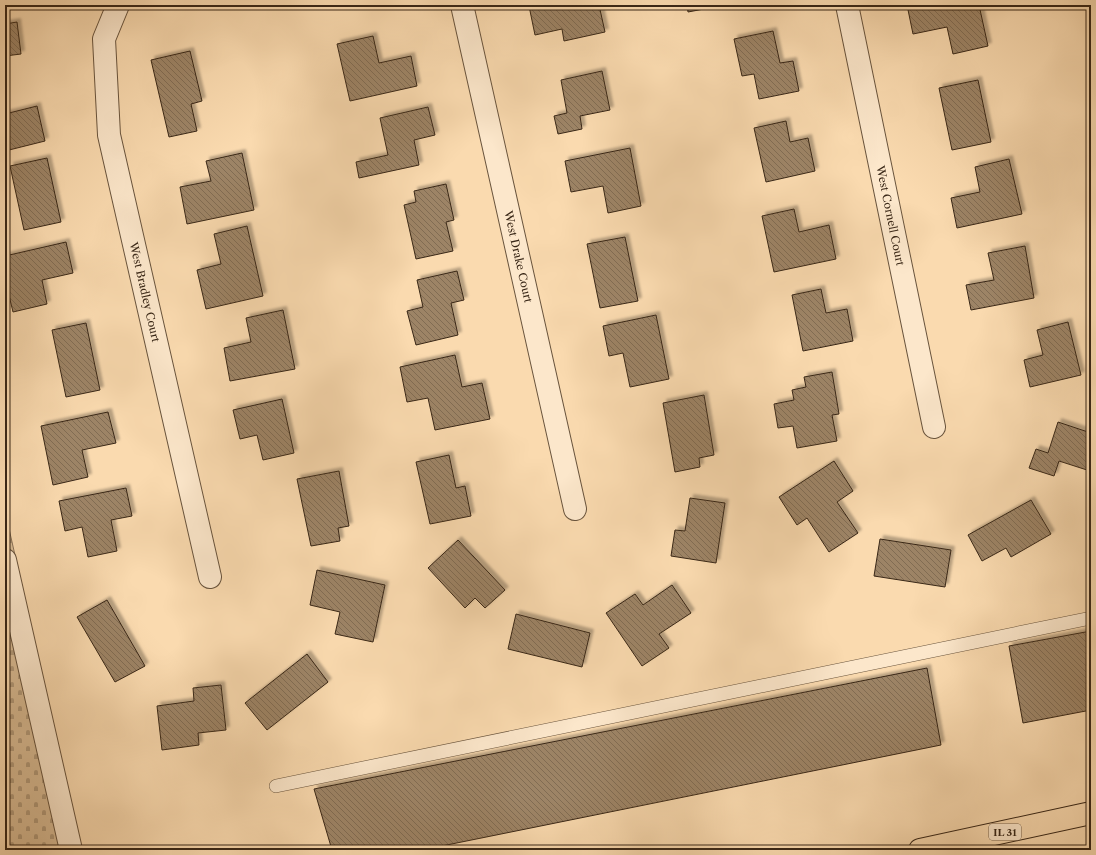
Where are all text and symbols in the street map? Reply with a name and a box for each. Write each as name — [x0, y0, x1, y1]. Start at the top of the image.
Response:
street label: West Cornell Court — [873, 163, 908, 267]
street label: West Drake Court — [501, 208, 536, 304]
street label: West Bradley Court — [126, 240, 163, 343]
road number: IL 31 — [989, 824, 1021, 840]

